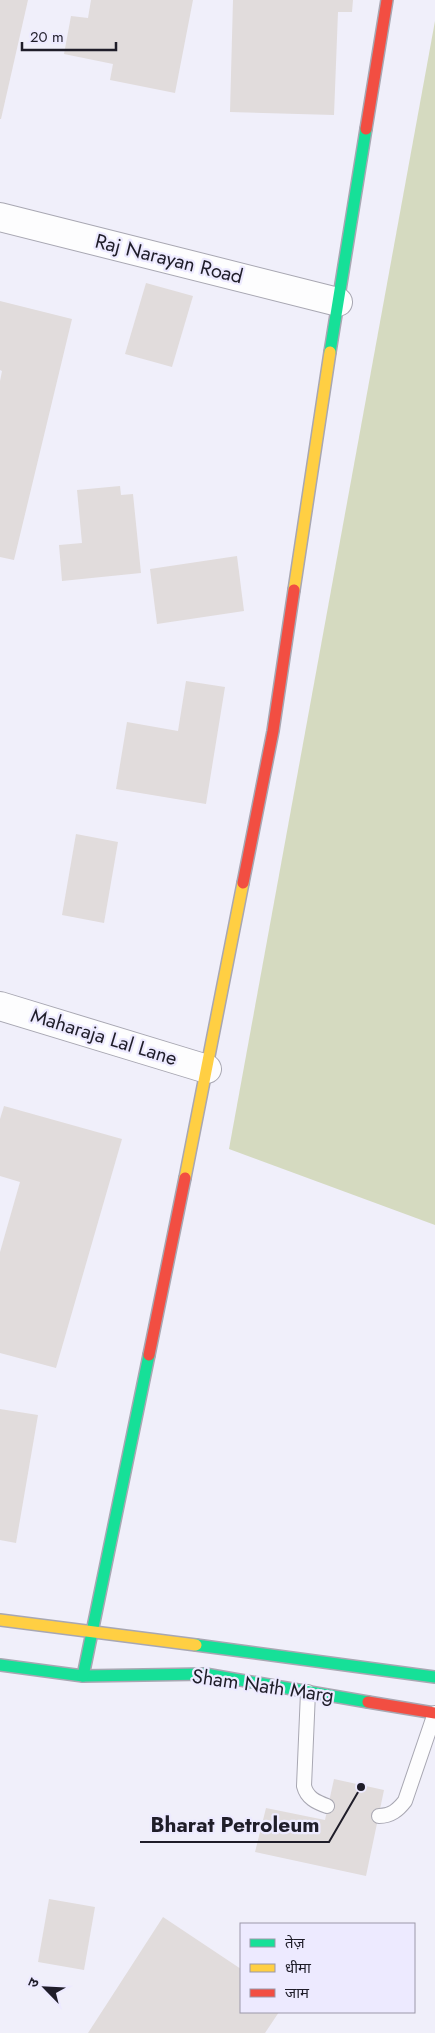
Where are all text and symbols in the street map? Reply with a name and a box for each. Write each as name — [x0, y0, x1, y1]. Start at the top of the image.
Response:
scale bar — [22, 20, 116, 52]
text: 20 m — [30, 26, 64, 48]
street label: Raj Narayan Road — [92, 227, 246, 291]
street label: Maharaja Lal Lane — [27, 1001, 181, 1073]
street label: Sham Nath Marg — [190, 1662, 336, 1710]
callout: Bharat Petroleum — [140, 1806, 329, 1842]
text: Bharat Petroleum — [150, 1810, 320, 1840]
legend — [240, 1923, 415, 2013]
text: तेज़ — [285, 1932, 306, 1954]
text: धीमा — [285, 1957, 312, 1979]
north arrow — [20, 1963, 70, 2013]
text: उ — [22, 1974, 44, 1991]
text: जाम — [285, 1982, 310, 2004]

